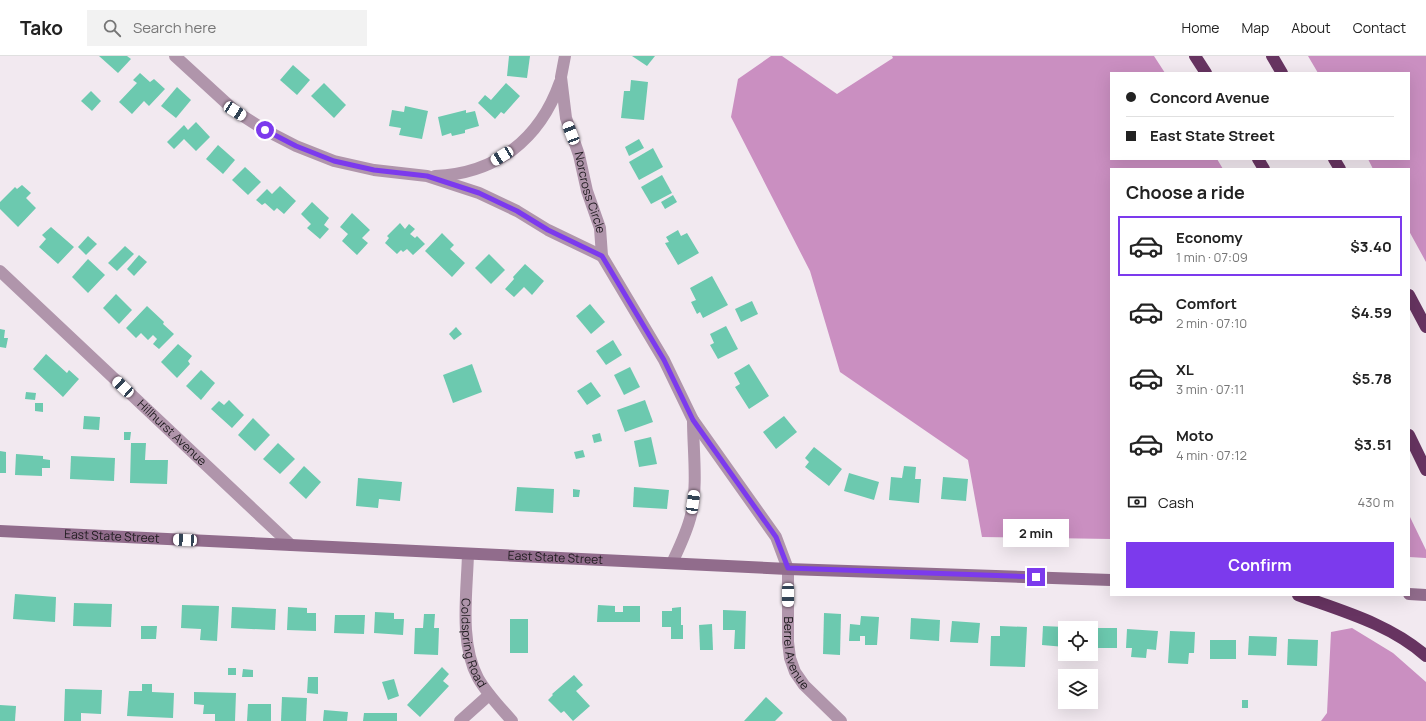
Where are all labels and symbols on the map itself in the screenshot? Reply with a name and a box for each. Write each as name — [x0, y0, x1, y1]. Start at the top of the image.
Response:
car — [222, 99, 248, 123]
car — [561, 120, 581, 146]
route start — [256, 121, 274, 139]
car — [489, 145, 515, 167]
street label: Norcross Circle — [571, 150, 609, 234]
car — [110, 374, 136, 400]
street label: Hillhurst Avenue — [134, 395, 211, 469]
car — [685, 489, 701, 515]
callout: 2 min — [1003, 519, 1069, 547]
street label: East State Street — [64, 525, 160, 547]
car — [173, 533, 197, 547]
street label: East State Street — [507, 546, 604, 568]
route end — [1027, 568, 1045, 586]
car — [782, 583, 794, 607]
street label: Coldspring Road — [457, 598, 491, 691]
street label: Berrel Avenue — [780, 616, 813, 693]

